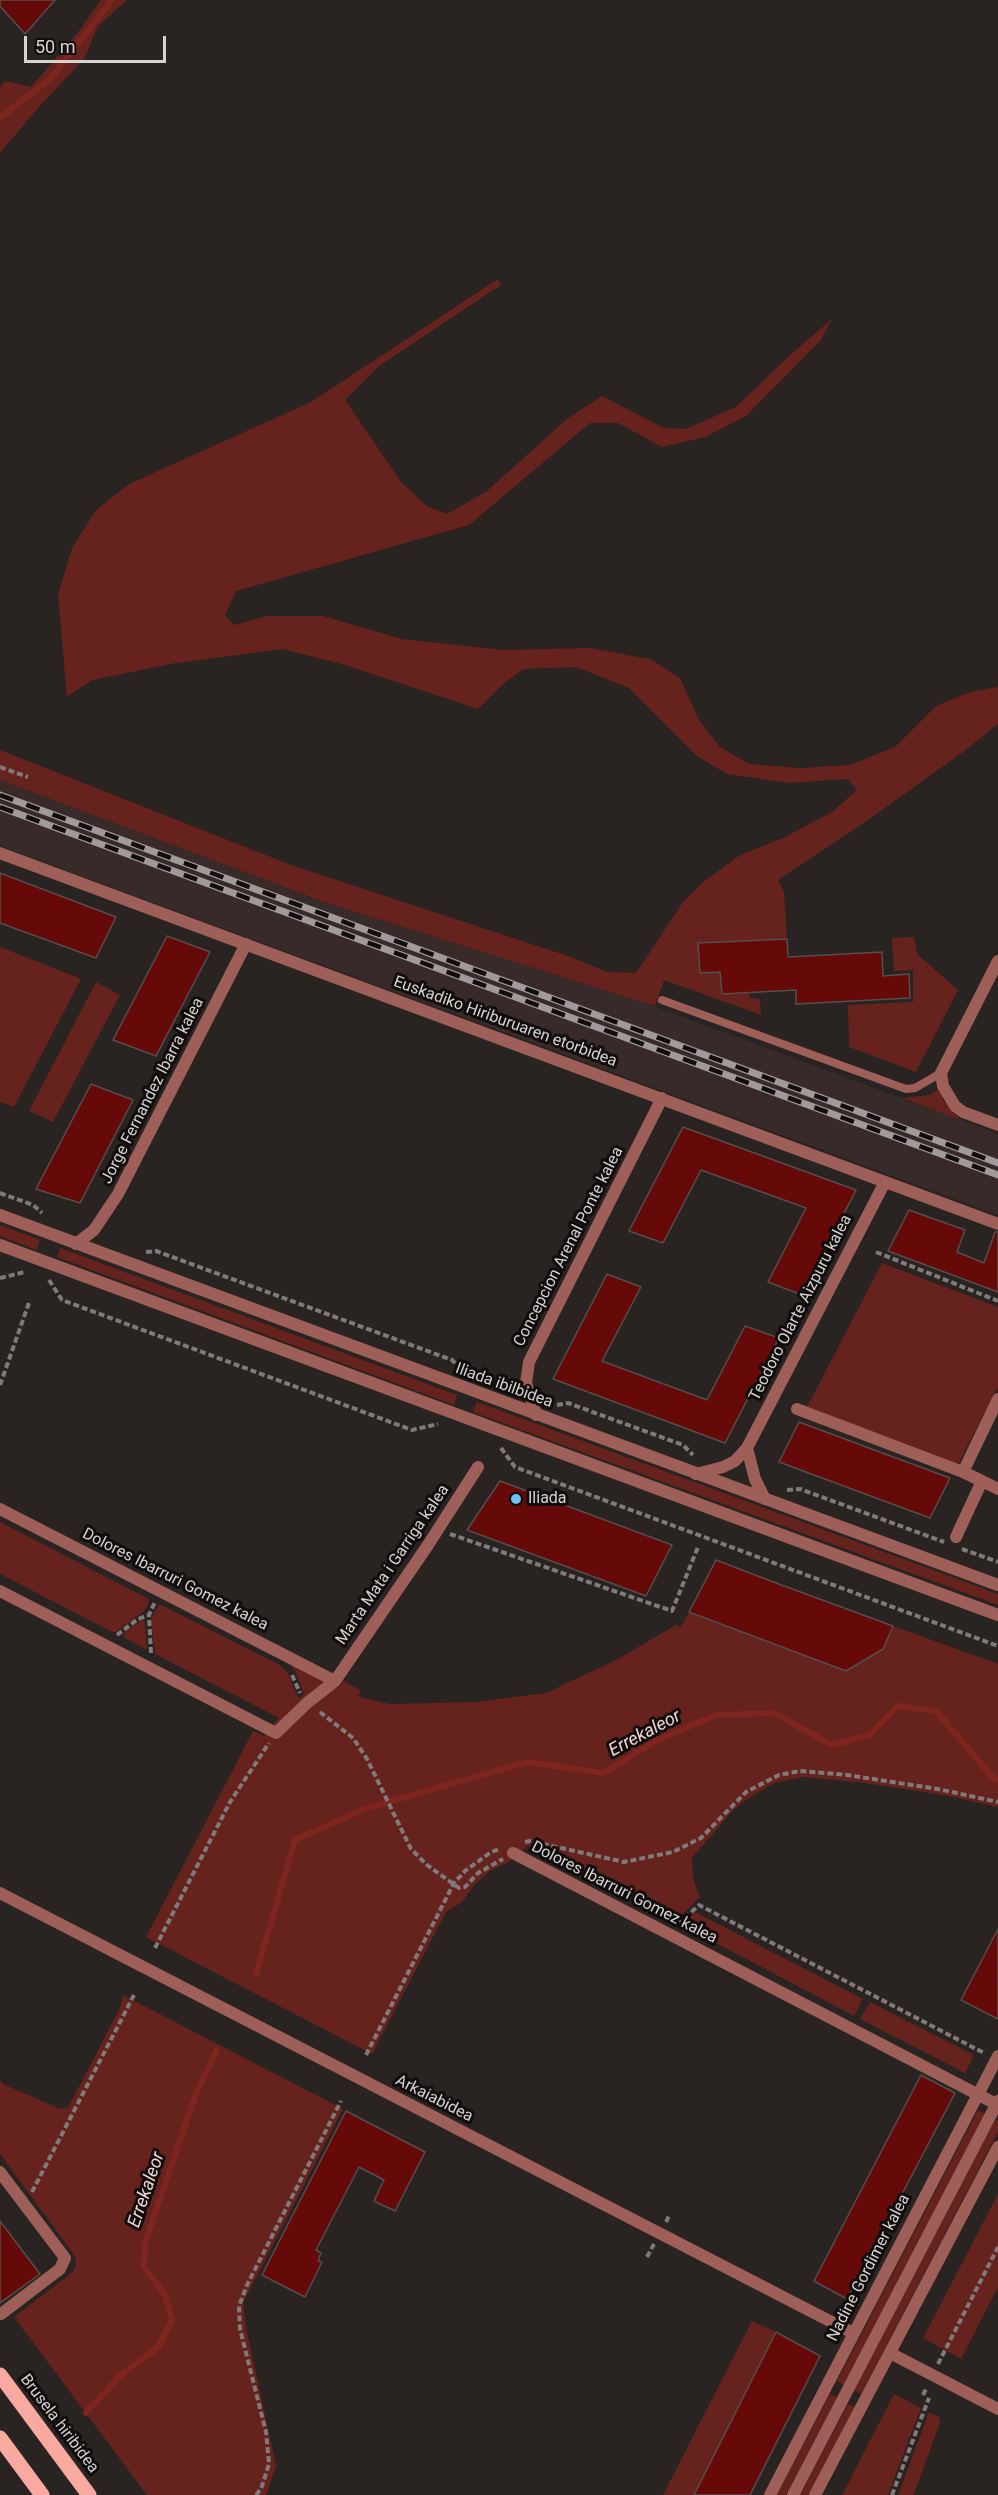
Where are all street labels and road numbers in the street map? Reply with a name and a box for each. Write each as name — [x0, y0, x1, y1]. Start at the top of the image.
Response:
street label: Euskadiko Hiriburuaren etorbidea — [391, 973, 619, 1071]
street label: Jorge Fernandez Ibarra kalea — [98, 995, 208, 1187]
street label: Concepcion Arenal Ponte kalea — [510, 1144, 628, 1350]
street label: Teodoro Olarte Aizpuru kalea — [746, 1212, 856, 1404]
street label: Iliada ibilbidea — [453, 1359, 555, 1413]
street label: Marta Mata i Garriga kalea — [332, 1481, 454, 1649]
street label: Dolores Ibarruri Gomez kalea — [79, 1525, 271, 1635]
street label: Dolores Ibarruri Gomez kalea — [528, 1838, 720, 1948]
street label: Arkaiabidea — [392, 2071, 476, 2127]
street label: Nadine Gordimer kalea — [824, 2191, 914, 2345]
street label: Brusela hiribidea — [16, 2371, 102, 2477]

